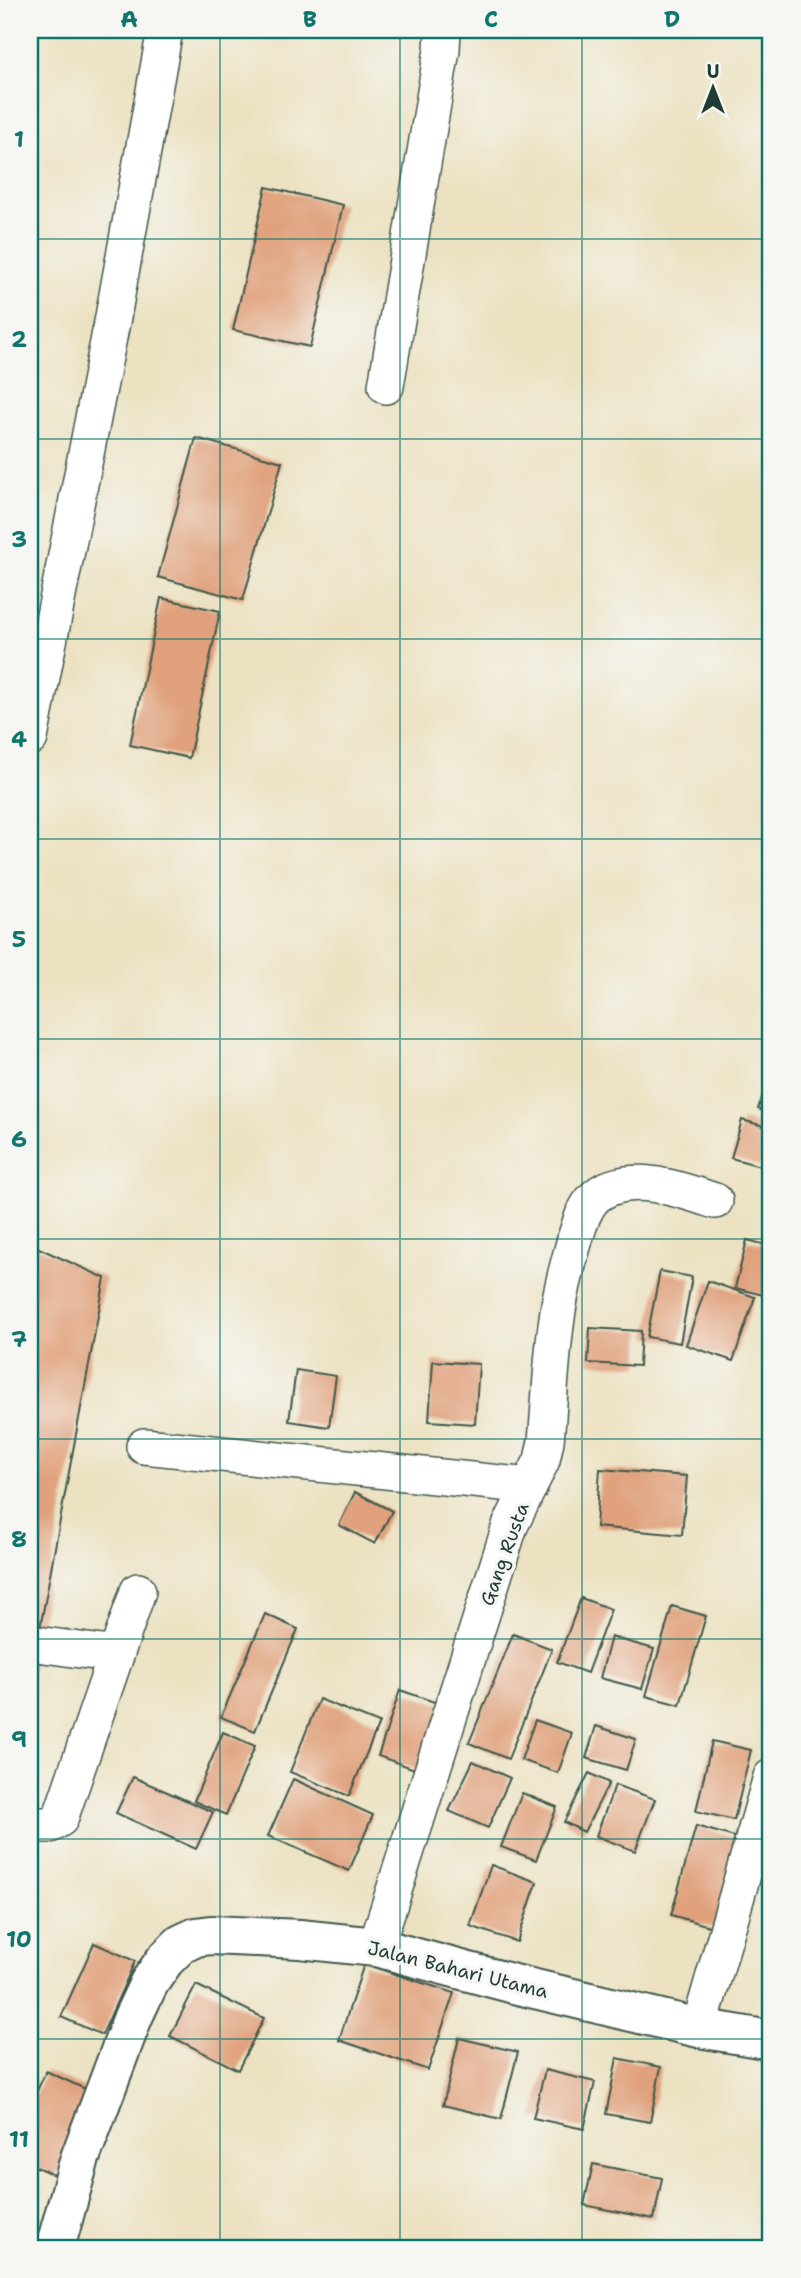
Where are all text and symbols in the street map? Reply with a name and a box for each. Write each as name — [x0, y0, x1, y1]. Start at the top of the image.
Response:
text: A — [120, 4, 138, 34]
text: B — [303, 4, 317, 34]
text: C — [484, 4, 498, 34]
text: D — [664, 4, 680, 34]
north arrow — [678, 52, 748, 122]
text: U — [707, 59, 720, 84]
text: 1 — [14, 124, 24, 154]
text: 2 — [11, 324, 27, 354]
text: 3 — [11, 524, 27, 554]
text: 4 — [11, 724, 27, 754]
text: 5 — [12, 924, 26, 954]
text: 6 — [11, 1124, 27, 1154]
text: 7 — [11, 1324, 27, 1354]
street label: Gang Rusta — [474, 1499, 535, 1609]
text: 8 — [11, 1524, 27, 1554]
text: 9 — [11, 1724, 27, 1754]
text: 10 — [6, 1924, 32, 1954]
street label: Jalan Bahari Utama — [365, 1935, 551, 2004]
text: 11 — [9, 2124, 29, 2154]

